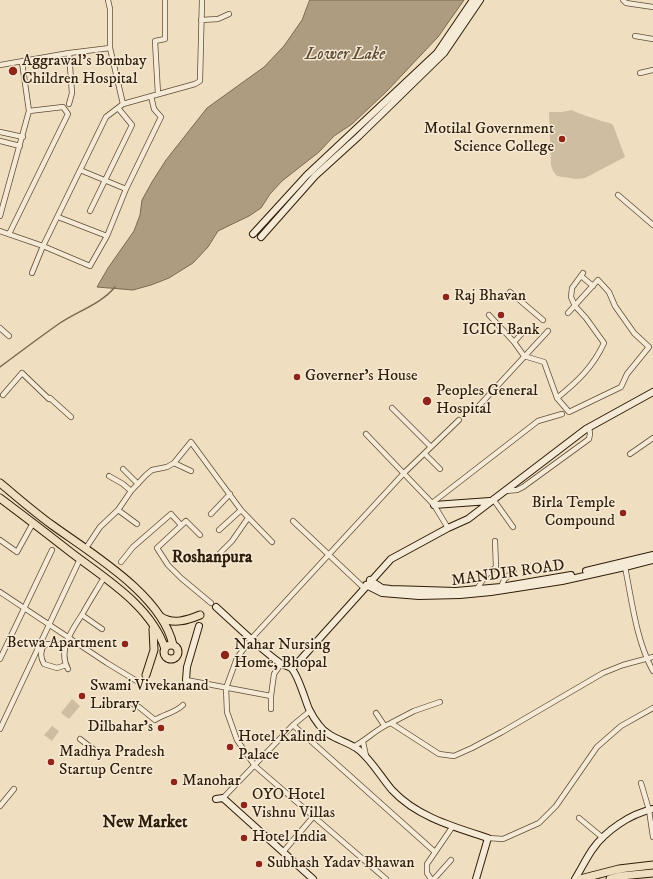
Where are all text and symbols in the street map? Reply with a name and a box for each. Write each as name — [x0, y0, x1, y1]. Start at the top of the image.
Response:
water label: Lower Lake — [305, 45, 385, 65]
place label: Aggrawal's Bombay Children Hospital — [22, 52, 147, 90]
marker: Aggrawal's Bombay Children Hospital — [7, 65, 19, 77]
place label: Motilal Government Science College — [424, 120, 554, 158]
marker: Motilal Government Science College — [557, 134, 567, 144]
place label: Raj Bhavan — [454, 287, 526, 307]
marker: Raj Bhavan — [441, 292, 451, 302]
marker: ICICI Bank — [496, 310, 506, 320]
place label: ICICI Bank — [462, 321, 540, 341]
place label: Governer's House — [305, 367, 418, 387]
marker: Governer's House — [292, 372, 302, 382]
place label: Peoples General Hospital — [436, 382, 538, 420]
marker: Peoples General Hospital — [421, 395, 433, 407]
place label: Birla Temple Compound — [531, 494, 615, 532]
marker: Birla Temple Compound — [618, 508, 628, 518]
district label: Roshanpura — [172, 548, 252, 568]
street label: MANDIR ROAD — [450, 557, 566, 591]
place label: Betwa Apartment — [7, 634, 117, 654]
place label: Nahar Nursing Home, Bhopal — [234, 636, 330, 674]
marker: Betwa Apartment — [120, 639, 130, 649]
marker: Nahar Nursing Home, Bhopal — [219, 649, 231, 661]
place label: Swami Vivekanand Library — [90, 677, 209, 715]
marker: Swami Vivekanand Library — [77, 691, 87, 701]
place label: Dilbahar's — [88, 718, 153, 738]
marker: Dilbahar's — [156, 723, 166, 733]
place label: Hotel Kalindi Palace — [238, 728, 326, 766]
marker: Hotel Kalindi Palace — [225, 742, 235, 752]
place label: Madhya Pradesh Startup Centre — [59, 743, 165, 781]
marker: Madhya Pradesh Startup Centre — [46, 757, 56, 767]
place label: Manohar — [182, 772, 241, 792]
marker: Manohar — [169, 777, 179, 787]
place label: OYO Hotel Vishnu Villas — [252, 786, 335, 824]
marker: OYO Hotel Vishnu Villas — [239, 800, 249, 810]
district label: New Market — [103, 813, 187, 833]
place label: Hotel India — [252, 828, 327, 848]
marker: Hotel India — [239, 833, 249, 843]
place label: Subhash Yadav Bhawan — [267, 854, 415, 874]
marker: Subhash Yadav Bhawan — [254, 859, 264, 869]

